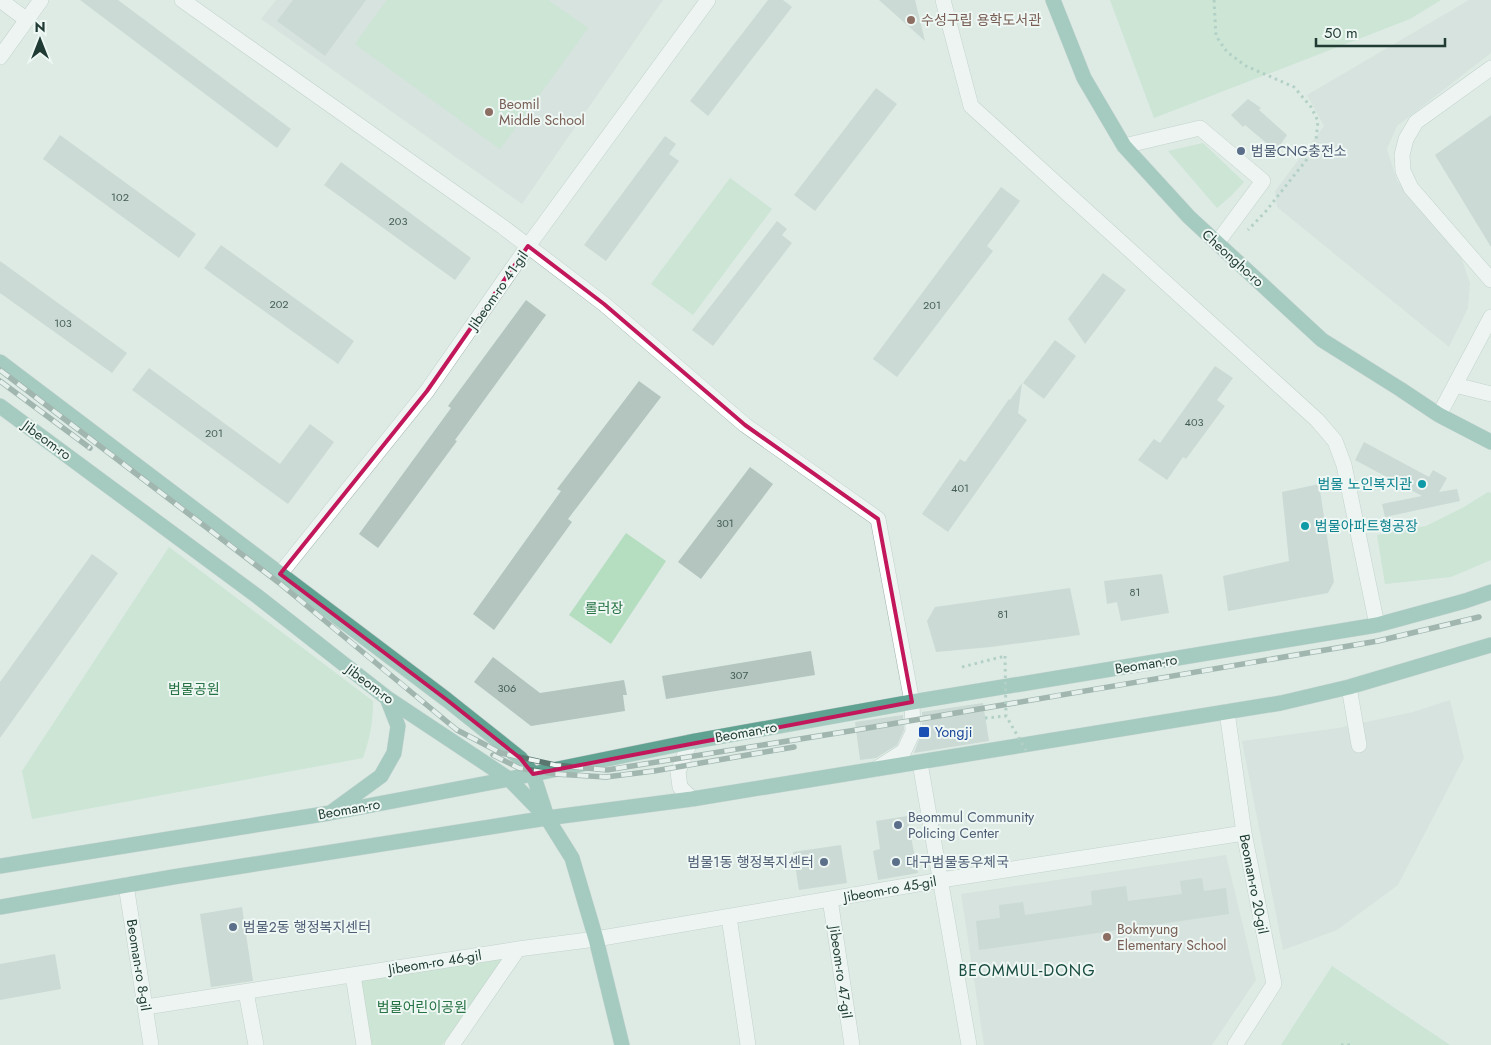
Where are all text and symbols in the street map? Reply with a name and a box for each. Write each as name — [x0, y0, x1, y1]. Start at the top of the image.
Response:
place label: 수성구립 용학도서관 — [921, 10, 1041, 30]
marker: 수성구립 용학도서관 — [905, 14, 917, 26]
north arrow — [15, 15, 65, 65]
scale bar — [1316, 15, 1445, 47]
text: N — [34, 17, 46, 37]
text: 50 m — [1324, 22, 1358, 44]
place label: Beomil Middle School — [499, 94, 585, 130]
marker: Beomil Middle School — [483, 106, 495, 118]
place label: 범물CNG충전소 — [1251, 141, 1347, 161]
marker: 범물CNG충전소 — [1235, 145, 1247, 157]
house number: 102 — [111, 189, 129, 205]
house number: 203 — [389, 213, 407, 229]
street label: Cheongho-ro — [1198, 225, 1269, 292]
street label: Jibeom-ro 41-gil — [462, 246, 533, 335]
house number: 202 — [269, 296, 289, 312]
house number: 201 — [923, 297, 941, 313]
house number: 103 — [54, 315, 72, 331]
street label: Jibeom-ro — [17, 414, 76, 465]
house number: 403 — [1184, 414, 1204, 430]
house number: 201 — [205, 425, 223, 441]
place label: 범물 노인복지관 — [1318, 474, 1412, 494]
marker: 범물 노인복지관 — [1416, 478, 1428, 490]
house number: 401 — [951, 480, 969, 496]
house number: 301 — [716, 515, 734, 531]
place label: 범물아파트형공장 — [1315, 516, 1418, 536]
marker: 범물아파트형공장 — [1299, 520, 1311, 532]
house number: 81 — [1130, 584, 1140, 600]
park label: 롤러장 — [585, 598, 623, 618]
house number: 81 — [998, 606, 1008, 622]
street label: Beoman-ro — [1113, 649, 1179, 679]
street label: Jibeom-ro — [340, 658, 399, 709]
house number: 307 — [730, 667, 748, 683]
park label: 범물공원 — [168, 679, 220, 699]
house number: 306 — [498, 680, 516, 696]
street label: Beoman-ro — [713, 717, 779, 747]
place label: Yongji — [935, 722, 972, 742]
marker: Yongji — [917, 725, 931, 739]
street label: Beoman-ro — [316, 794, 382, 824]
place label: Beommul Community Policing Center — [908, 807, 1035, 843]
marker: Beommul Community Policing Center — [892, 819, 904, 831]
street label: Beoman-ro 20-gil — [1235, 832, 1273, 936]
place label: 범물1동 행정복지센터 — [688, 852, 814, 872]
place label: 대구범물동우체국 — [906, 852, 1009, 872]
marker: 범물1동 행정복지센터 — [818, 856, 830, 868]
marker: 대구범물동우체국 — [890, 856, 902, 868]
street label: Jibeom-ro 45-gil — [840, 871, 938, 907]
place label: 범물2동 행정복지센터 — [243, 917, 371, 937]
street label: Beoman-ro 8-gil — [122, 918, 156, 1012]
place label: Bokmyung Elementary School — [1117, 919, 1227, 955]
marker: 범물2동 행정복지센터 — [227, 921, 239, 933]
street label: Jibeom-ro 47-gil — [824, 922, 857, 1020]
marker: Bokmyung Elementary School — [1101, 931, 1113, 943]
street label: Jibeom-ro 46-gil — [385, 945, 483, 980]
district label: BEOMMUL-DONG — [958, 959, 1096, 982]
park label: 범물어린이공원 — [377, 997, 467, 1017]

